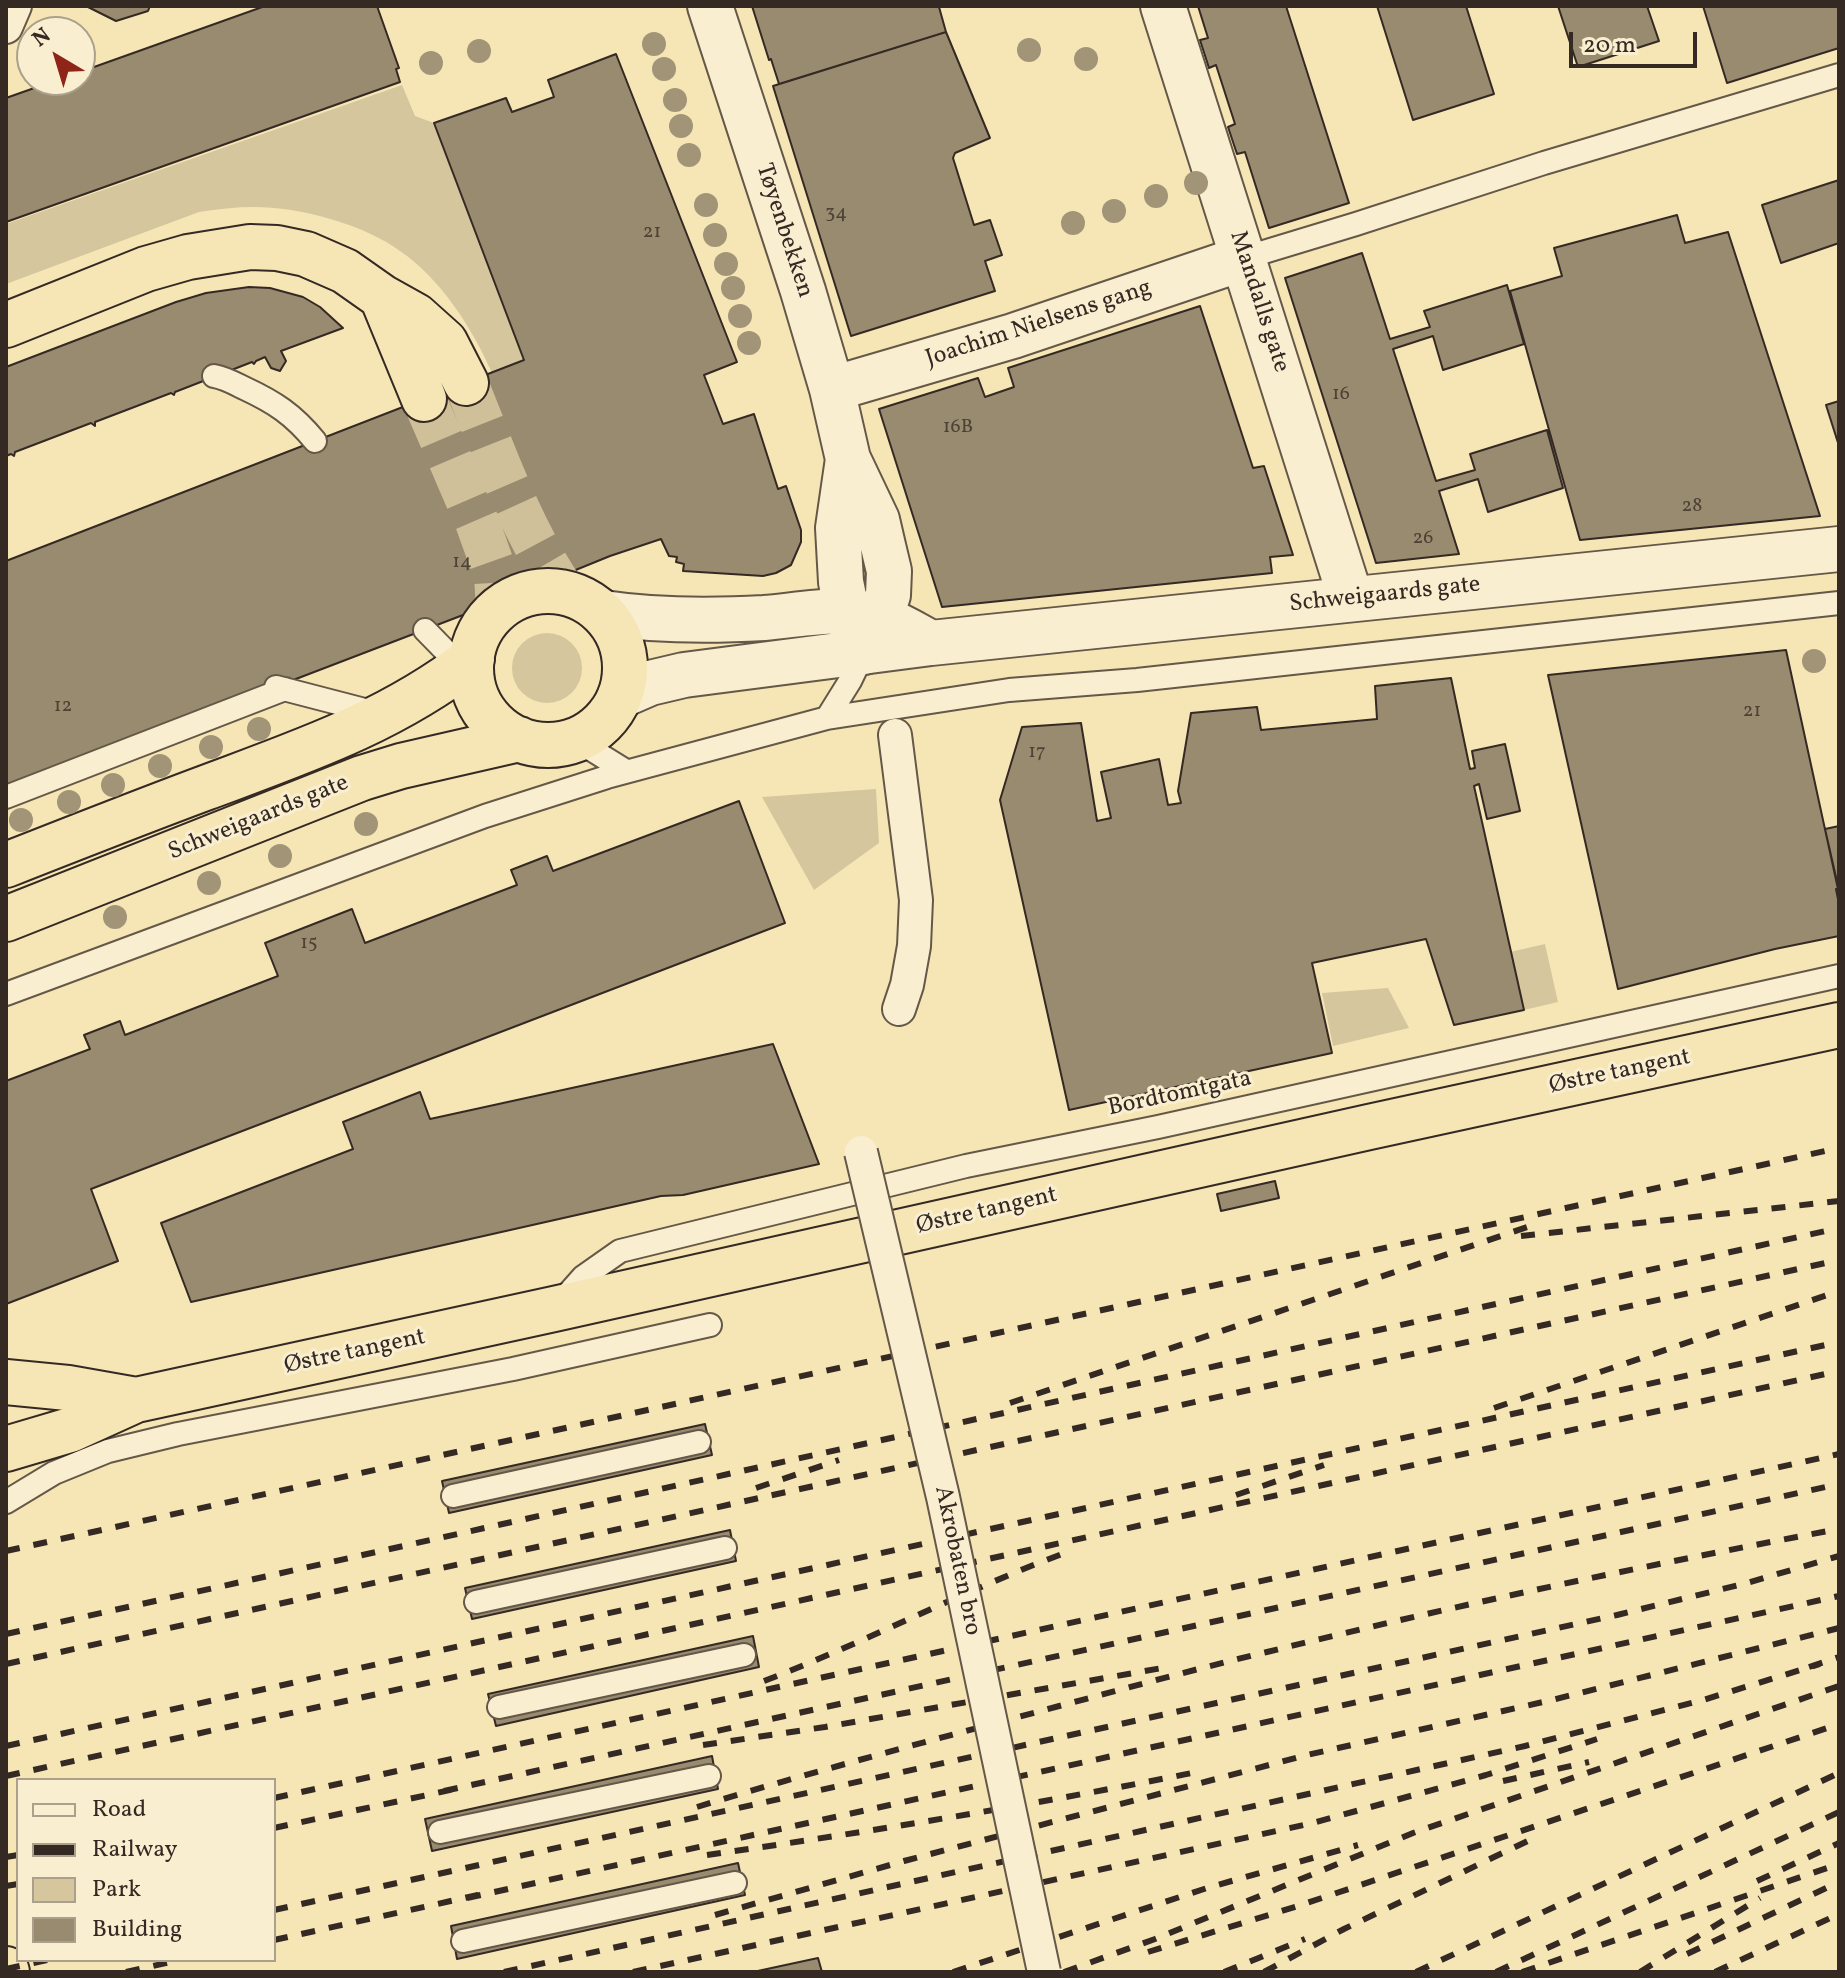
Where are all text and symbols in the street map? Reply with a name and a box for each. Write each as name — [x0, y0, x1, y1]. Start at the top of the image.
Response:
north arrow — [16, 16, 96, 96]
scale bar — [1573, 16, 1701, 66]
text: N — [26, 21, 58, 55]
text: 20 m — [1583, 29, 1636, 63]
street label: Tøyenbekken — [748, 160, 818, 302]
house number: 34 — [825, 202, 847, 226]
house number: 21 — [643, 221, 661, 245]
street label: Mandalls gate — [1222, 228, 1294, 376]
street label: Joachim Nielsens gang — [922, 275, 1156, 375]
house number: 16 — [1332, 383, 1350, 407]
house number: 16B — [943, 416, 973, 440]
house number: 28 — [1682, 495, 1702, 519]
house number: 26 — [1413, 527, 1433, 551]
house number: 14 — [452, 551, 472, 575]
street label: Schweigaards gate — [1288, 572, 1482, 620]
house number: 12 — [54, 695, 72, 719]
house number: 21 — [1743, 700, 1761, 724]
house number: 17 — [1028, 741, 1046, 765]
street label: Schweigaards gate — [165, 770, 353, 868]
house number: 15 — [300, 932, 318, 956]
street label: Østre tangent — [1547, 1044, 1693, 1102]
street label: Bordtomtgata — [1106, 1066, 1254, 1124]
street label: Østre tangent — [914, 1182, 1060, 1242]
street label: Østre tangent — [282, 1324, 428, 1382]
street label: Akrobaten bro — [926, 1484, 986, 1638]
legend — [16, 1778, 276, 1962]
text: Road — [92, 1793, 146, 1827]
text: Railway — [92, 1833, 178, 1867]
text: Park — [92, 1873, 141, 1907]
text: Building — [92, 1913, 182, 1947]

